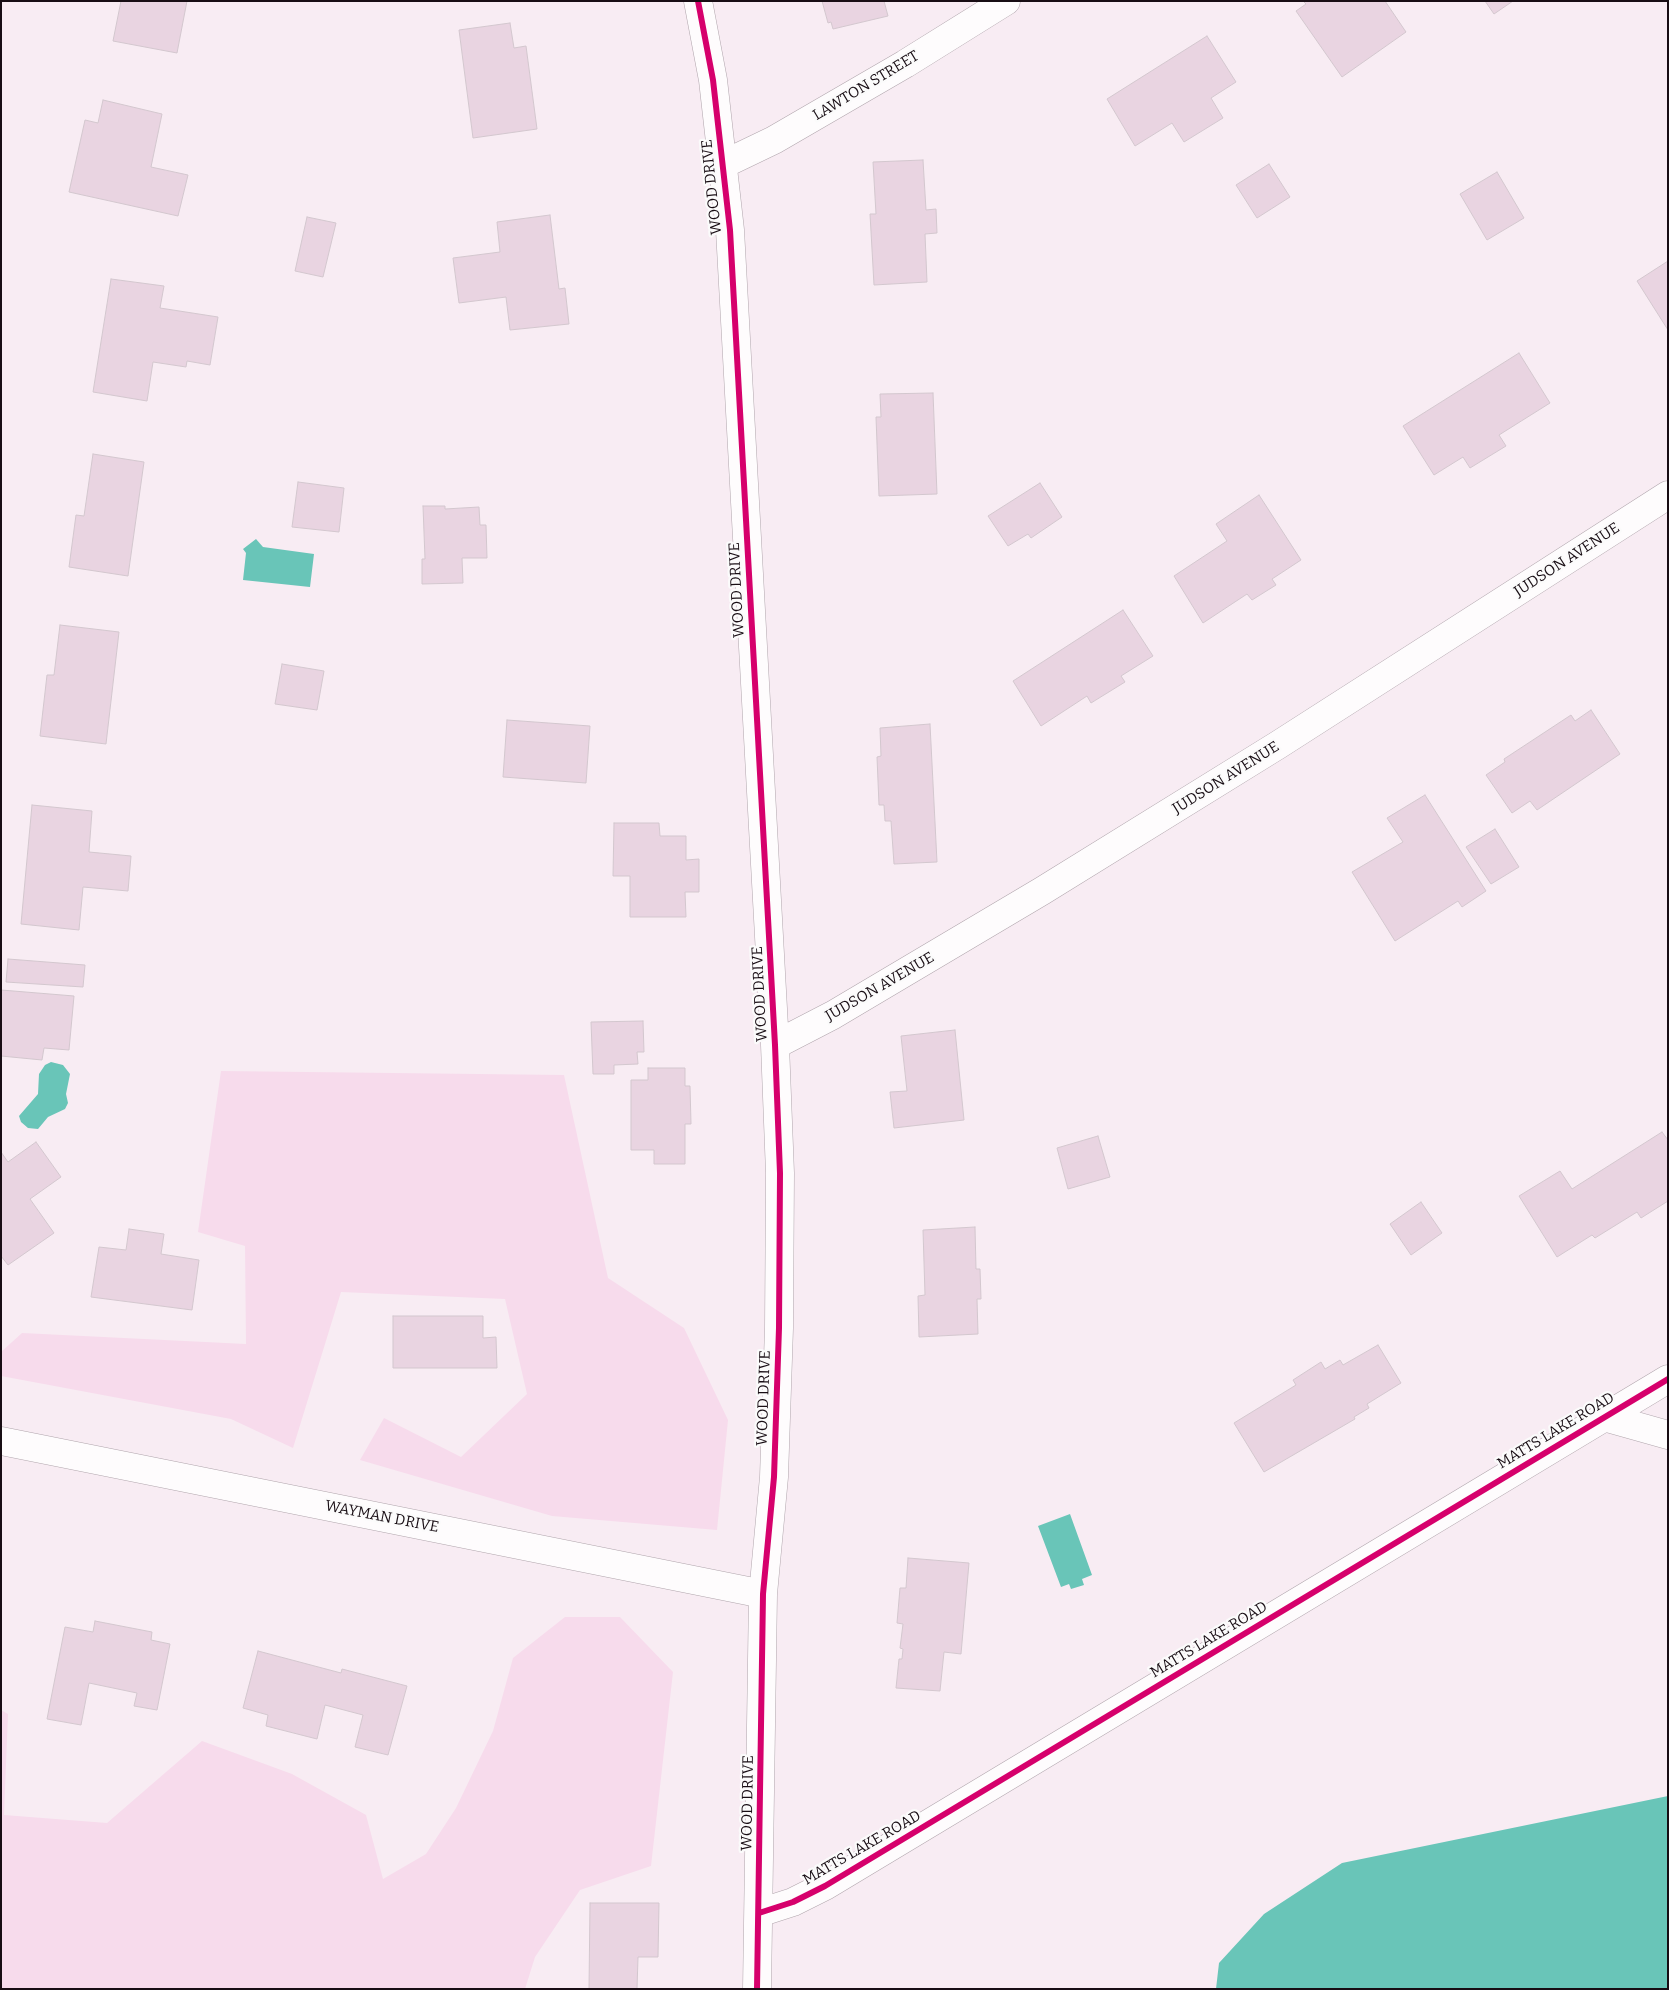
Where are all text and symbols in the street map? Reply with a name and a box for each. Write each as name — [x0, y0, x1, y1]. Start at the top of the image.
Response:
street label: LAWTON STREET — [810, 47, 922, 125]
street label: WOOD DRIVE — [698, 138, 726, 236]
street label: JUDSON AVENUE — [1511, 519, 1623, 601]
street label: WOOD DRIVE — [726, 542, 748, 638]
street label: JUDSON AVENUE — [1169, 738, 1283, 818]
street label: WOOD DRIVE — [749, 946, 771, 1042]
street label: JUDSON AVENUE — [822, 949, 938, 1025]
street label: WOOD DRIVE — [753, 1350, 775, 1446]
street label: MATTS LAKE ROAD — [1494, 1389, 1618, 1473]
street label: WAYMAN DRIVE — [324, 1497, 440, 1537]
street label: MATTS LAKE ROAD — [1147, 1598, 1271, 1682]
street label: WOOD DRIVE — [738, 1755, 758, 1851]
street label: MATTS LAKE ROAD — [800, 1807, 924, 1889]

